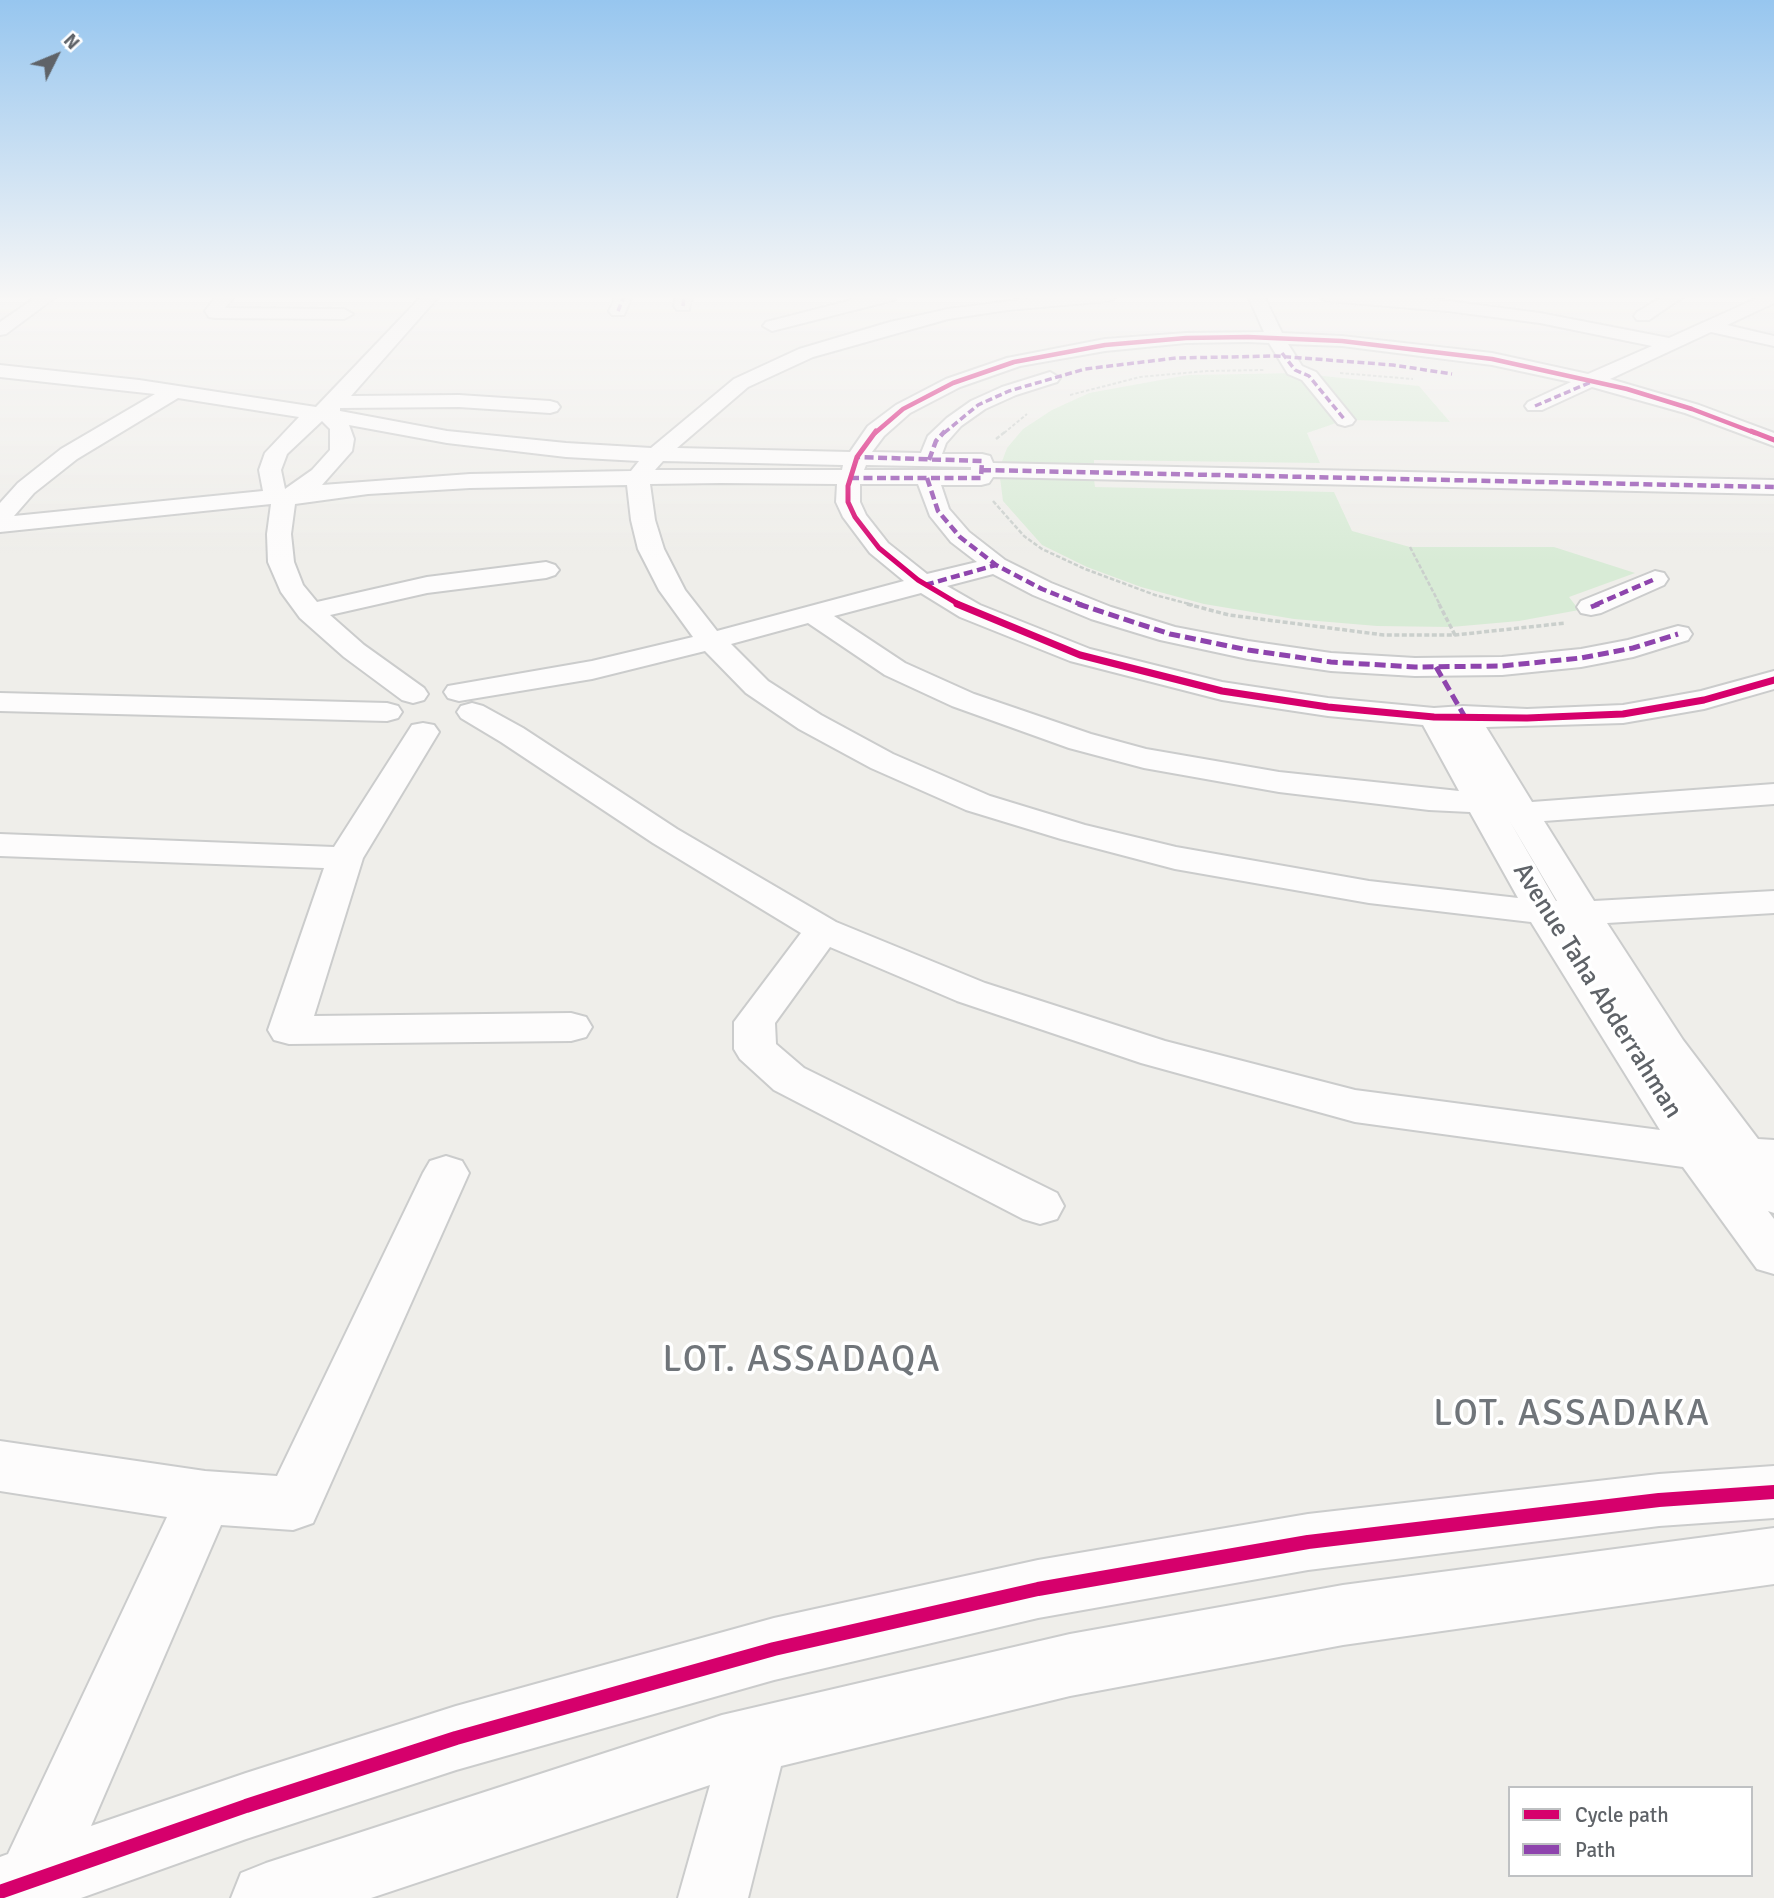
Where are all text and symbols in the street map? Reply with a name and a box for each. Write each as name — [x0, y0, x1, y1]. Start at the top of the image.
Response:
north arrow — [21, 21, 91, 91]
text: N — [58, 29, 85, 55]
street label: Avenue Taha Abderrahman — [1506, 858, 1688, 1124]
district label: LOT. ASSADAQA — [664, 1339, 940, 1383]
district label: LOT. ASSADAKA — [1435, 1393, 1709, 1437]
legend — [1508, 1786, 1753, 1877]
text: Cycle path — [1575, 1802, 1669, 1828]
text: Path — [1575, 1837, 1616, 1863]

